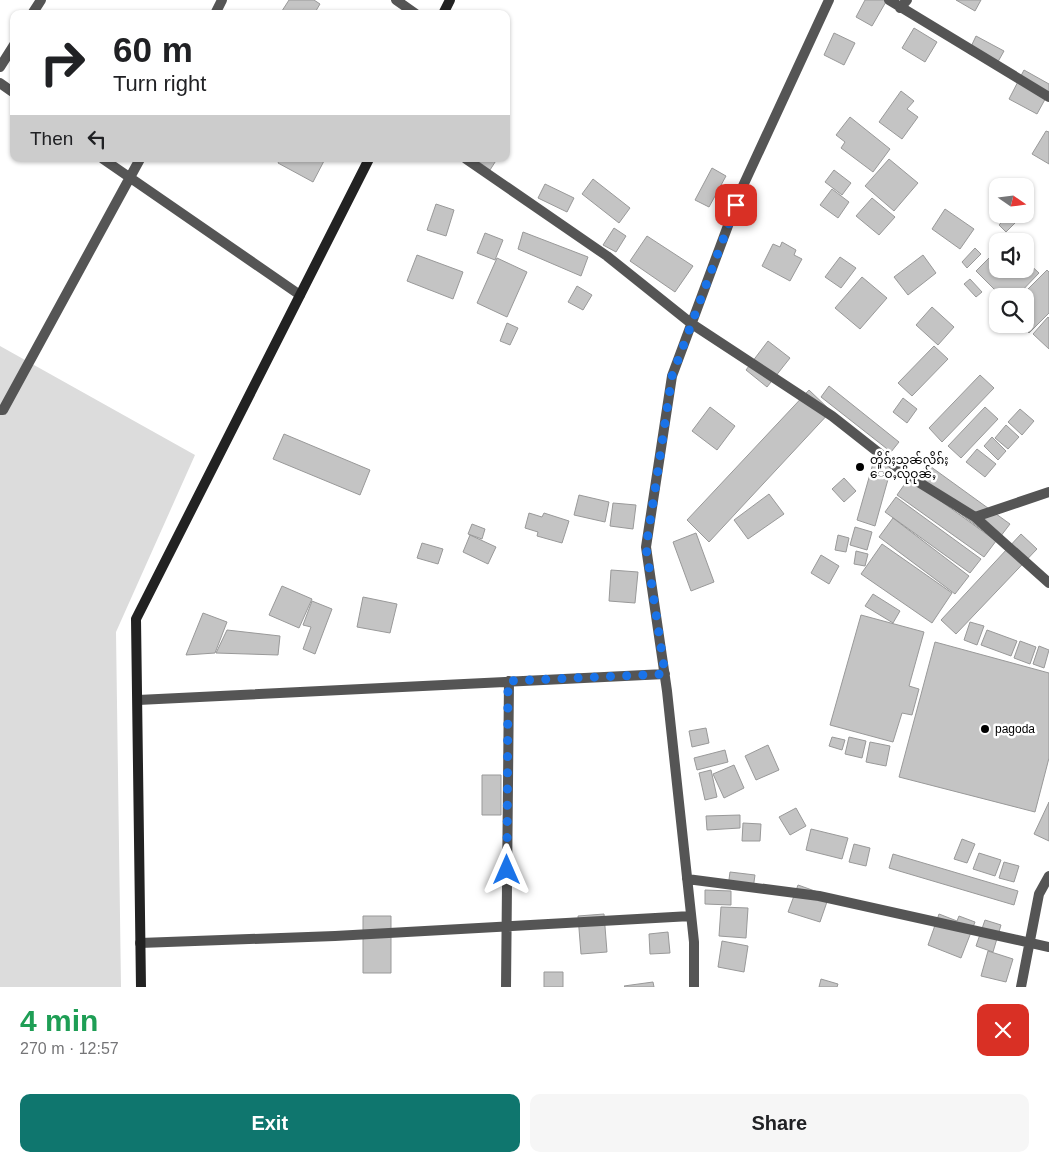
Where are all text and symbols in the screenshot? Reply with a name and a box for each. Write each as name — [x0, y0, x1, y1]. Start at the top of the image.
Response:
icon: right — [30, 30, 95, 95]
text: 60 m — [113, 30, 193, 69]
text: Turn right — [113, 71, 206, 96]
icon: left — [83, 125, 111, 153]
text: Then — [30, 128, 73, 149]
north arrow — [989, 178, 1034, 222]
map controls — [989, 178, 1034, 333]
pin — [715, 184, 757, 226]
icon: arrive — [722, 191, 750, 219]
button: sound — [989, 233, 1034, 278]
button: search — [989, 288, 1034, 333]
place label: တိူၵ်ႈသွၼ်လိၵ်ႈ ေဝႇလုဝုၼ်ႇ — [870, 451, 948, 484]
marker: တိူၵ်ႈသွၼ်လိၵ်ႈ ေဝႇလုဝုၼ်ႇ — [854, 461, 866, 473]
place label: pagoda — [995, 722, 1035, 736]
marker: pagoda — [979, 723, 991, 735]
position arrow — [480, 843, 532, 895]
text: 4 min — [20, 1004, 98, 1037]
button: close — [977, 1004, 1029, 1056]
text: 270 m · 12:57 — [20, 1040, 119, 1057]
button: Exit — [20, 1094, 520, 1152]
button: Share — [530, 1094, 1029, 1152]

